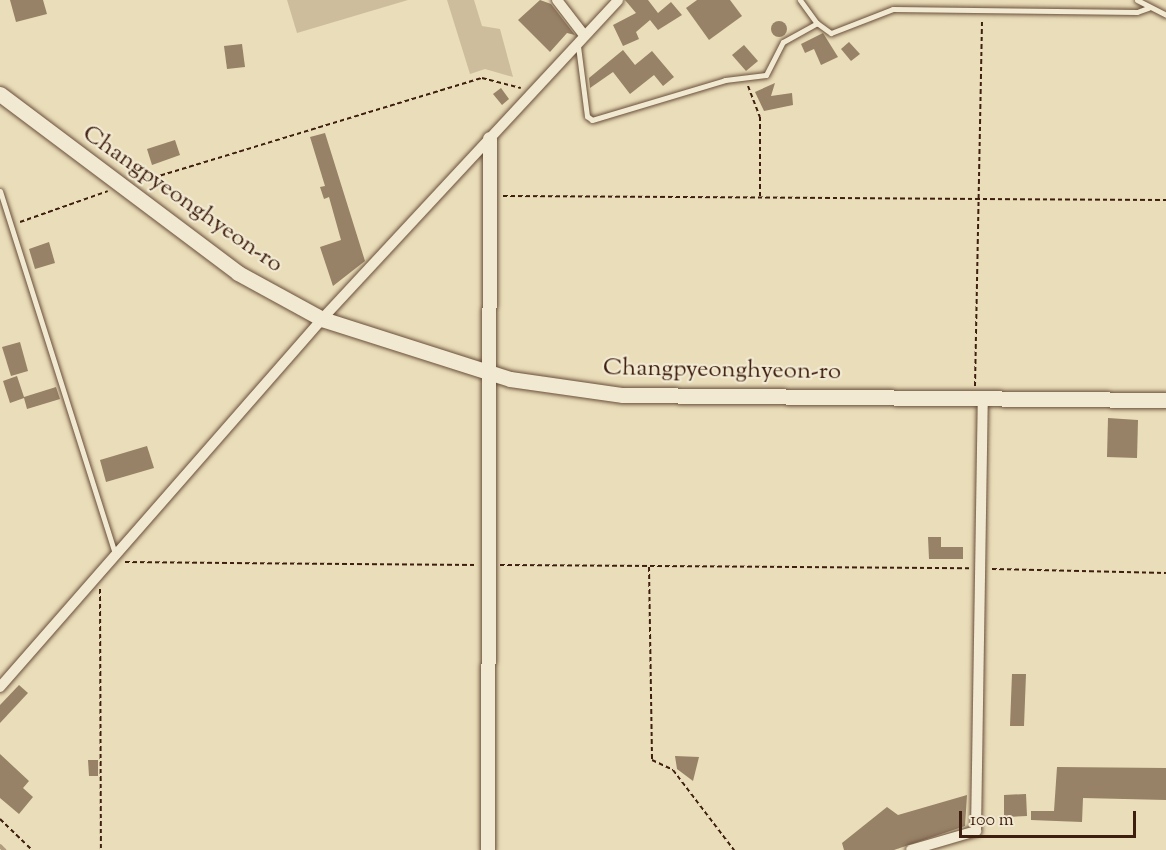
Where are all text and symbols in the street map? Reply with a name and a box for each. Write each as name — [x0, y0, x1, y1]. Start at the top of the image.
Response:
street label: Changpyeonghyeon-ro — [76, 120, 288, 280]
street label: Changpyeonghyeon-ro — [603, 355, 841, 387]
scale bar — [962, 799, 1139, 837]
text: 100 m — [970, 808, 1014, 834]

